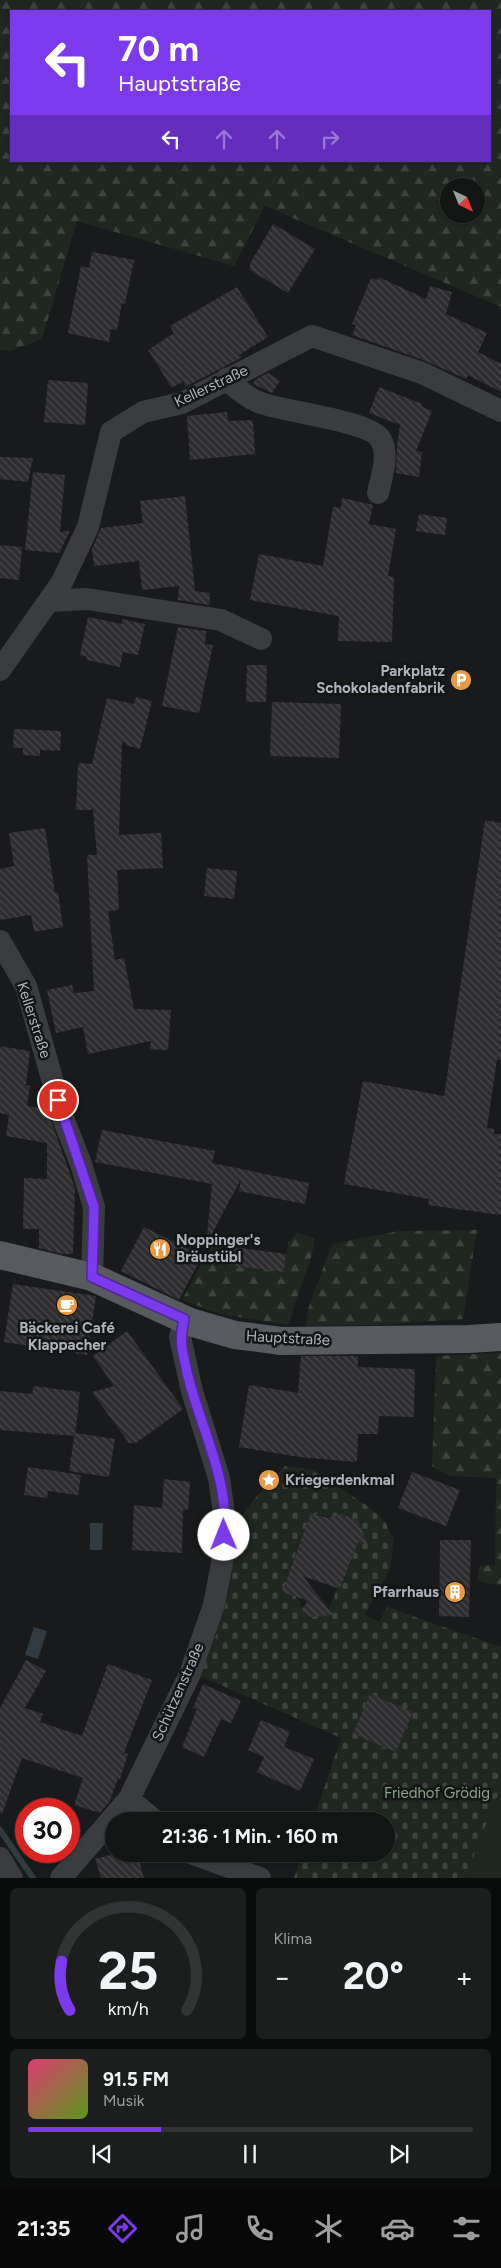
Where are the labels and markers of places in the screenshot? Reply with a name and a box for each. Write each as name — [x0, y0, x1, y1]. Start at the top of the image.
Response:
place label: Parkplatz Schokoladenfabrik — [316, 662, 445, 697]
parking icon: Parkplatz Schokoladenfabrik — [449, 668, 473, 692]
pin — [37, 1079, 79, 1121]
place label: Noppinger's Bräustübl — [176, 1231, 260, 1266]
restaurant icon: Noppinger's Bräustübl — [148, 1237, 172, 1261]
cafe icon: Bäckerei Café Klappacher — [55, 1293, 79, 1317]
place label: Bäckerei Café Klappacher — [19, 1319, 116, 1354]
place icon: Kriegerdenkmal — [257, 1468, 281, 1492]
place label: Kriegerdenkmal — [285, 1471, 394, 1489]
building icon: Pfarrhaus — [443, 1580, 467, 1604]
place label: Pfarrhaus — [373, 1583, 439, 1601]

